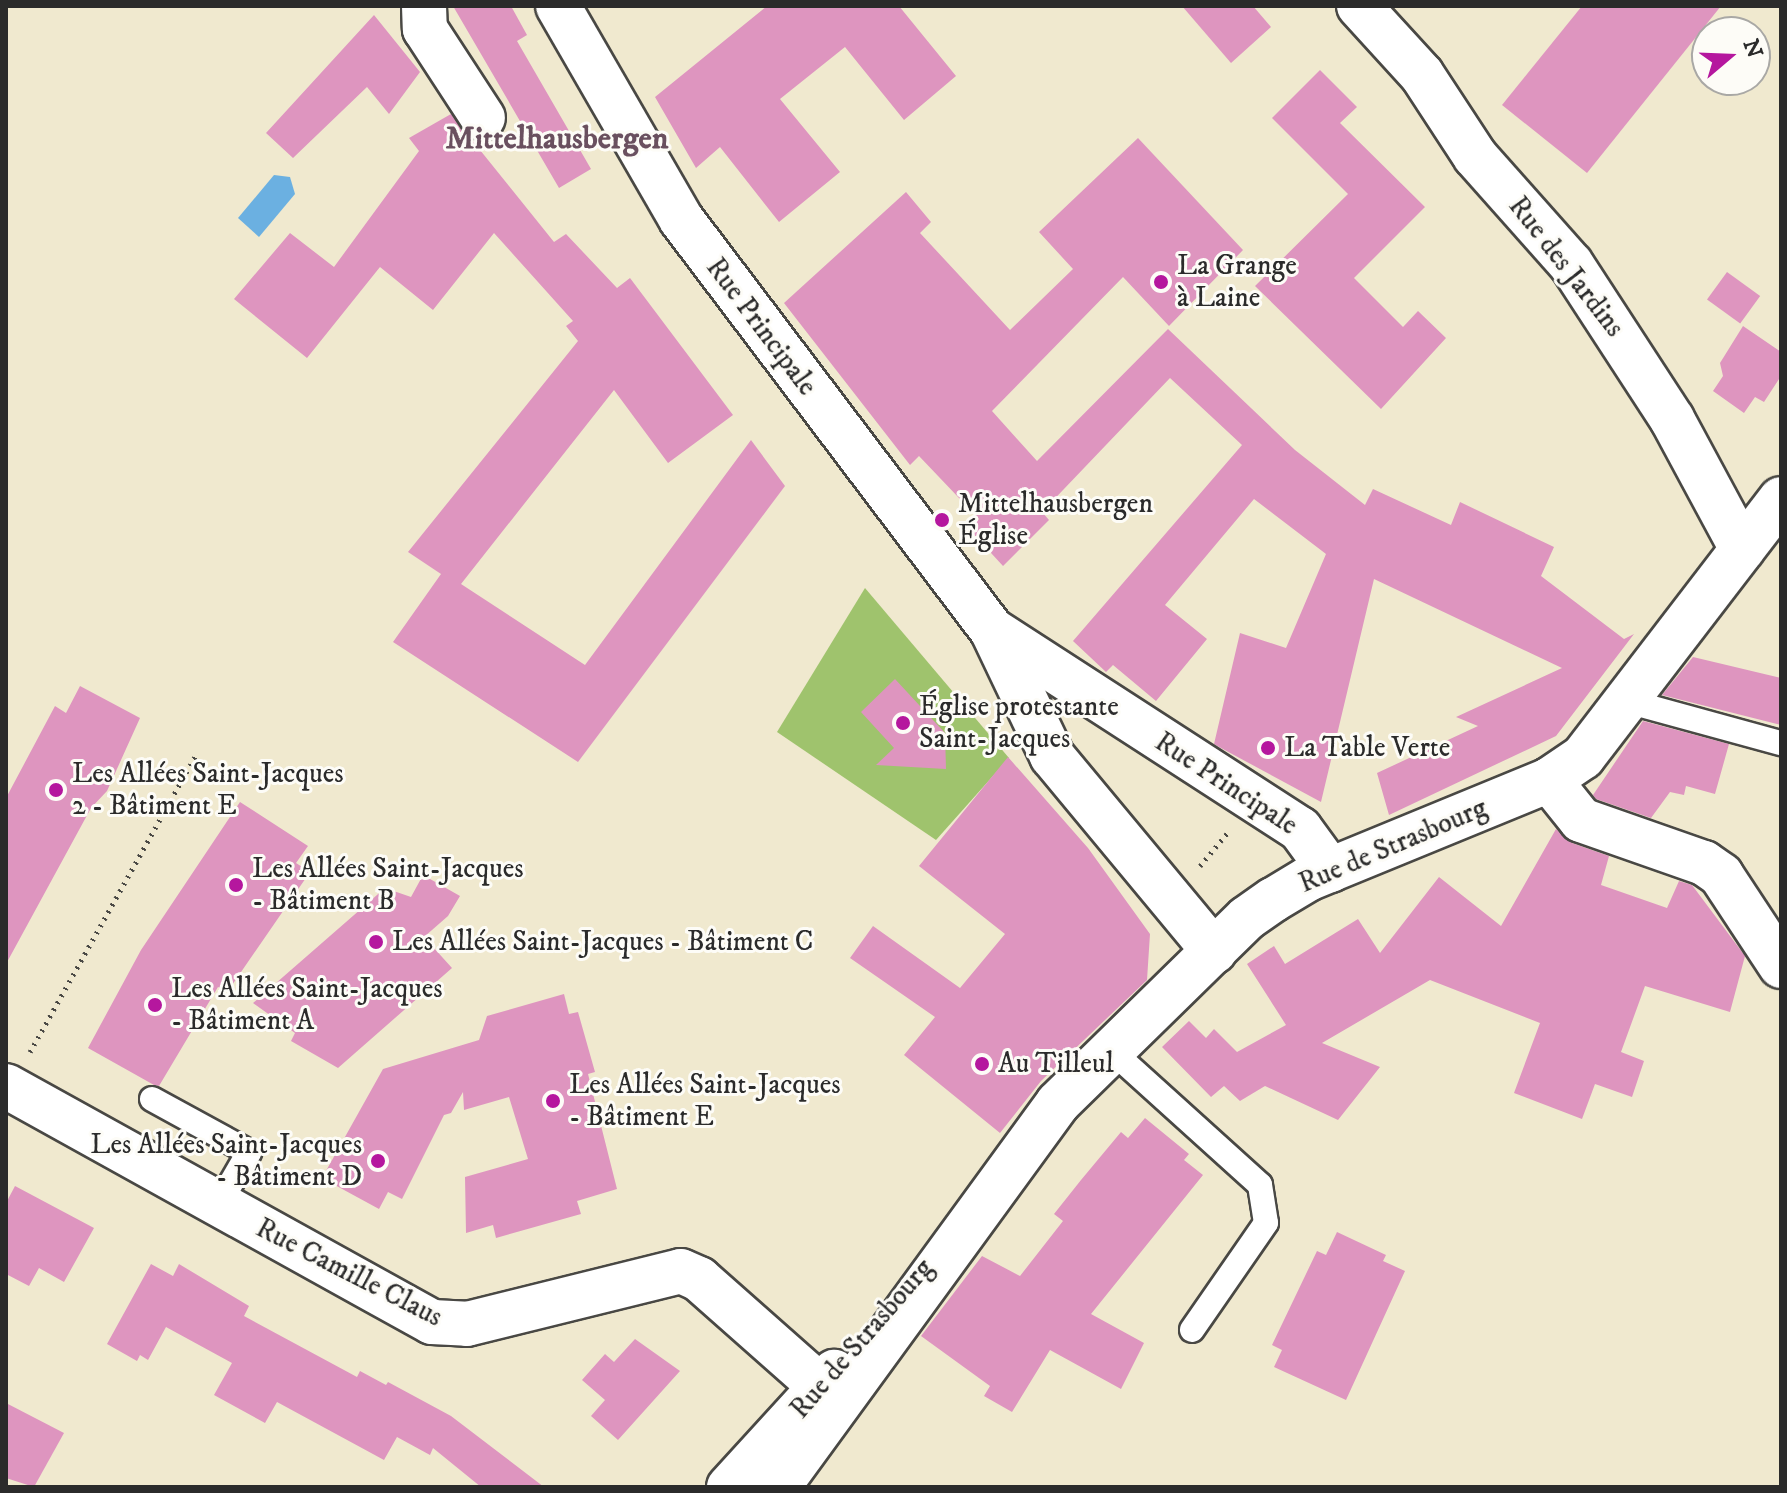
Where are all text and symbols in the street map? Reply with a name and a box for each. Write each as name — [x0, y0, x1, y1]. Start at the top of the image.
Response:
north arrow — [1691, 16, 1771, 96]
text: N — [1737, 36, 1768, 62]
district label: Mittelhausbergen — [446, 120, 668, 158]
street label: Rue des Jardins — [1501, 190, 1631, 344]
place label: La Grange à Laine — [1177, 249, 1297, 315]
street label: Rue Principale — [698, 252, 824, 402]
marker: La Grange à Laine — [1152, 273, 1170, 291]
place label: Mittelhausbergen Église — [958, 487, 1153, 553]
marker: Mittelhausbergen Église — [933, 511, 951, 529]
place label: Église protestante Saint-Jacques — [919, 690, 1119, 756]
marker: Église protestante Saint-Jacques — [894, 714, 912, 732]
street label: Rue Principale — [1148, 725, 1304, 843]
place label: La Table Verte — [1284, 731, 1450, 765]
marker: La Table Verte — [1259, 739, 1277, 757]
place label: Les Allées Saint-Jacques 2 - Bâtiment E — [72, 757, 344, 823]
marker: Les Allées Saint-Jacques 2 - Bâtiment E — [47, 781, 65, 799]
street label: Rue de Strasbourg — [1294, 791, 1492, 901]
place label: Les Allées Saint-Jacques - Bâtiment B — [252, 852, 524, 918]
marker: Les Allées Saint-Jacques - Bâtiment B — [227, 876, 245, 894]
place label: Les Allées Saint-Jacques - Bâtiment C — [392, 925, 813, 959]
marker: Les Allées Saint-Jacques - Bâtiment C — [367, 933, 385, 951]
place label: Les Allées Saint-Jacques - Bâtiment A — [171, 972, 443, 1038]
marker: Les Allées Saint-Jacques - Bâtiment A — [146, 996, 164, 1014]
place label: Au Tilleul — [998, 1047, 1114, 1081]
marker: Au Tilleul — [973, 1055, 991, 1073]
place label: Les Allées Saint-Jacques - Bâtiment E — [569, 1068, 841, 1134]
marker: Les Allées Saint-Jacques - Bâtiment E — [544, 1092, 562, 1110]
place label: Les Allées Saint-Jacques - Bâtiment D — [90, 1128, 362, 1194]
marker: Les Allées Saint-Jacques - Bâtiment D — [369, 1152, 387, 1170]
street label: Rue Camille Claus — [250, 1212, 448, 1334]
street label: Rue de Strasbourg — [783, 1252, 941, 1426]

